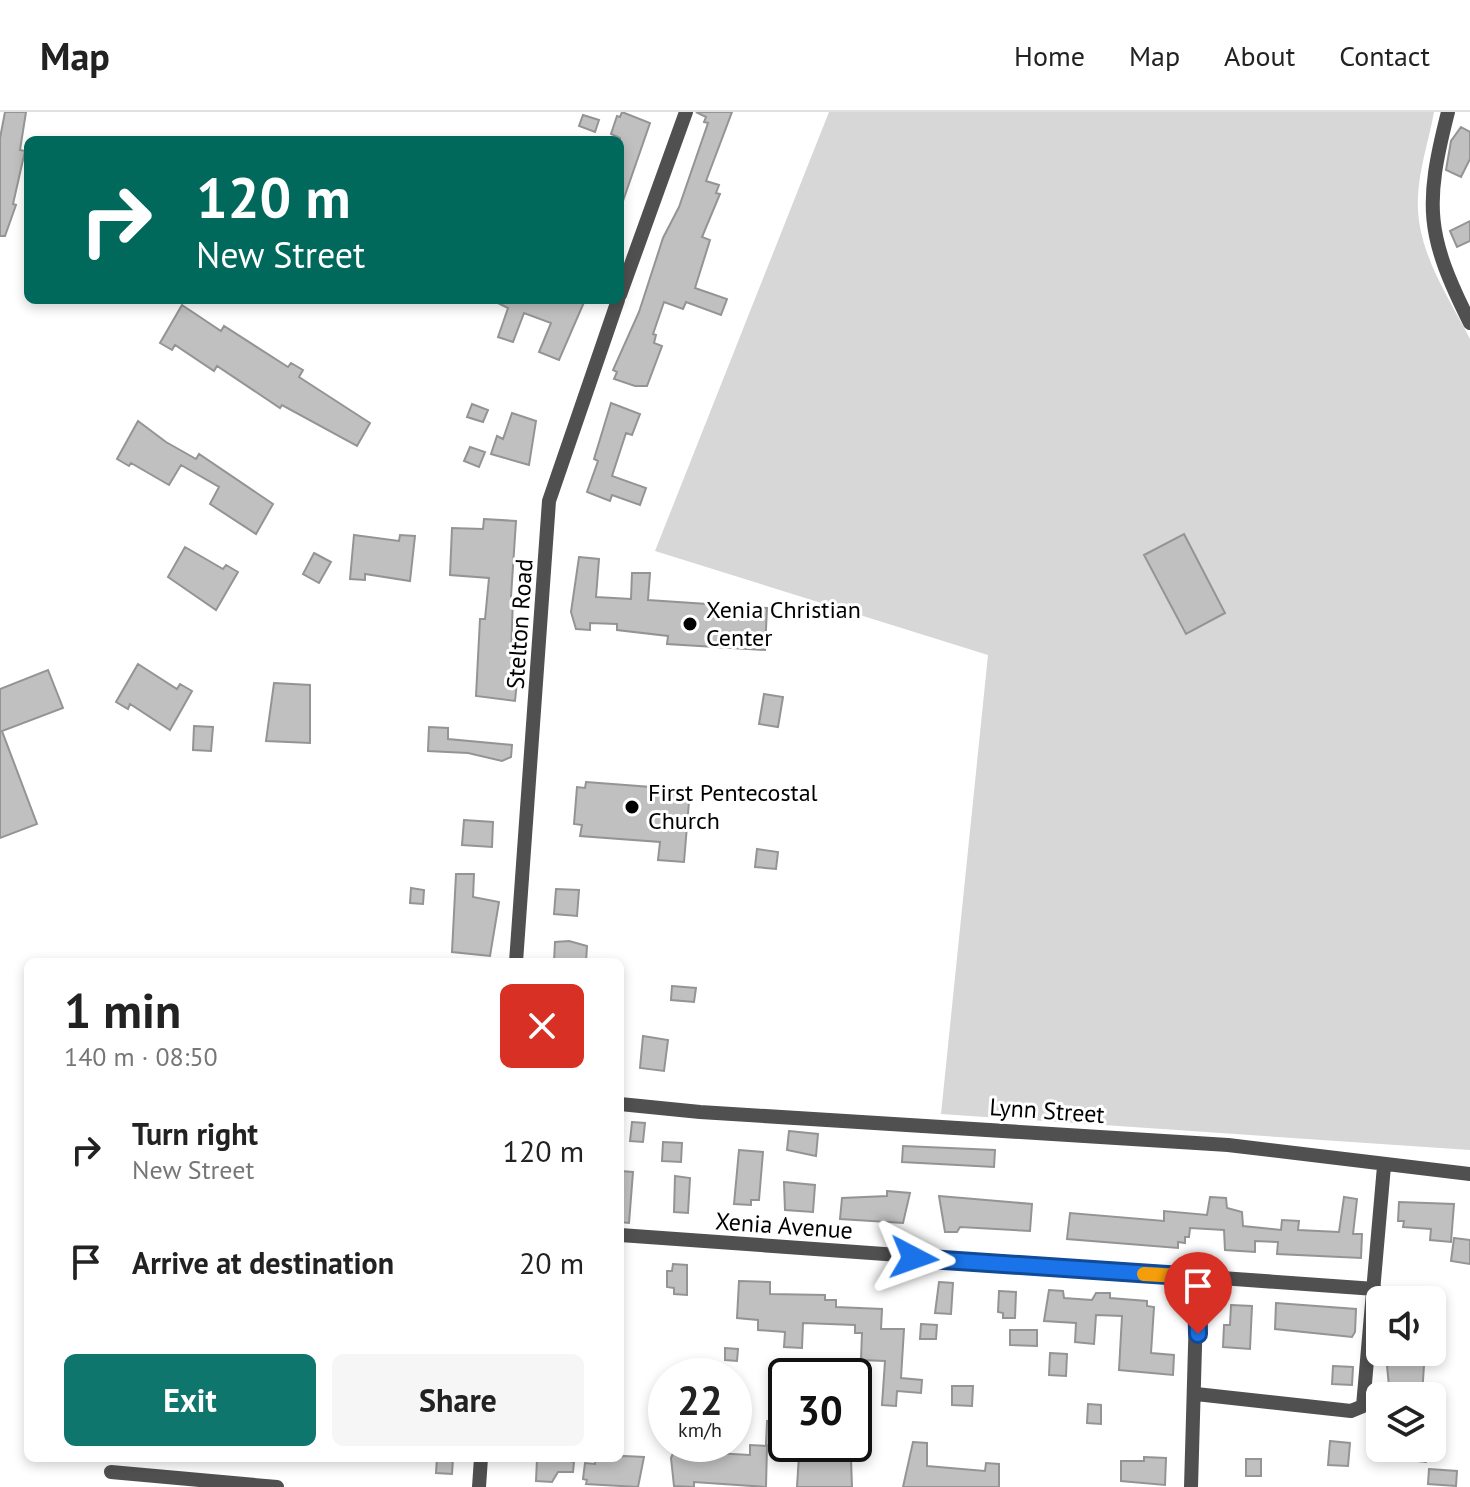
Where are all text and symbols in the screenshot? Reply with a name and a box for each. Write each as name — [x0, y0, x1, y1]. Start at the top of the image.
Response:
text: Map — [40, 31, 110, 80]
text: Home — [1014, 37, 1085, 74]
text: Map — [1129, 37, 1180, 74]
text: About — [1224, 37, 1295, 74]
text: Contact — [1339, 37, 1430, 74]
text: 120 m — [196, 161, 351, 233]
icon: right — [64, 168, 168, 272]
text: New Street — [196, 231, 365, 278]
street label: Stelton Road — [499, 558, 540, 690]
place label: Xenia Christian Center — [706, 594, 861, 653]
marker: Xenia Christian Center — [681, 615, 699, 633]
place label: First Pentecostal Church — [648, 777, 818, 836]
marker: First Pentecostal Church — [623, 798, 641, 816]
text: 1 min — [64, 979, 181, 1041]
button: close — [500, 984, 584, 1068]
text: 140 m · 08:50 — [64, 1040, 218, 1073]
street label: Lynn Street — [988, 1091, 1106, 1130]
text: Turn right — [132, 1114, 258, 1153]
icon: right — [64, 1128, 108, 1172]
text: 120 m — [503, 1131, 584, 1170]
text: New Street — [132, 1153, 254, 1186]
street label: Xenia Avenue — [714, 1205, 854, 1246]
position arrow — [872, 1216, 956, 1300]
icon: arrive — [64, 1240, 108, 1284]
text: Arrive at destination — [132, 1243, 394, 1282]
text: 20 m — [519, 1243, 584, 1282]
pin — [1164, 1252, 1232, 1334]
icon: arrive — [1176, 1264, 1220, 1308]
map controls — [1366, 1286, 1446, 1462]
button: sound — [1366, 1286, 1446, 1366]
button: Exit — [64, 1354, 316, 1446]
button: Share — [332, 1354, 584, 1446]
speed limit sign: 30 — [768, 1358, 872, 1462]
text: 22 — [677, 1374, 723, 1426]
button: layers — [1366, 1382, 1446, 1462]
text: km/h — [678, 1417, 722, 1443]

